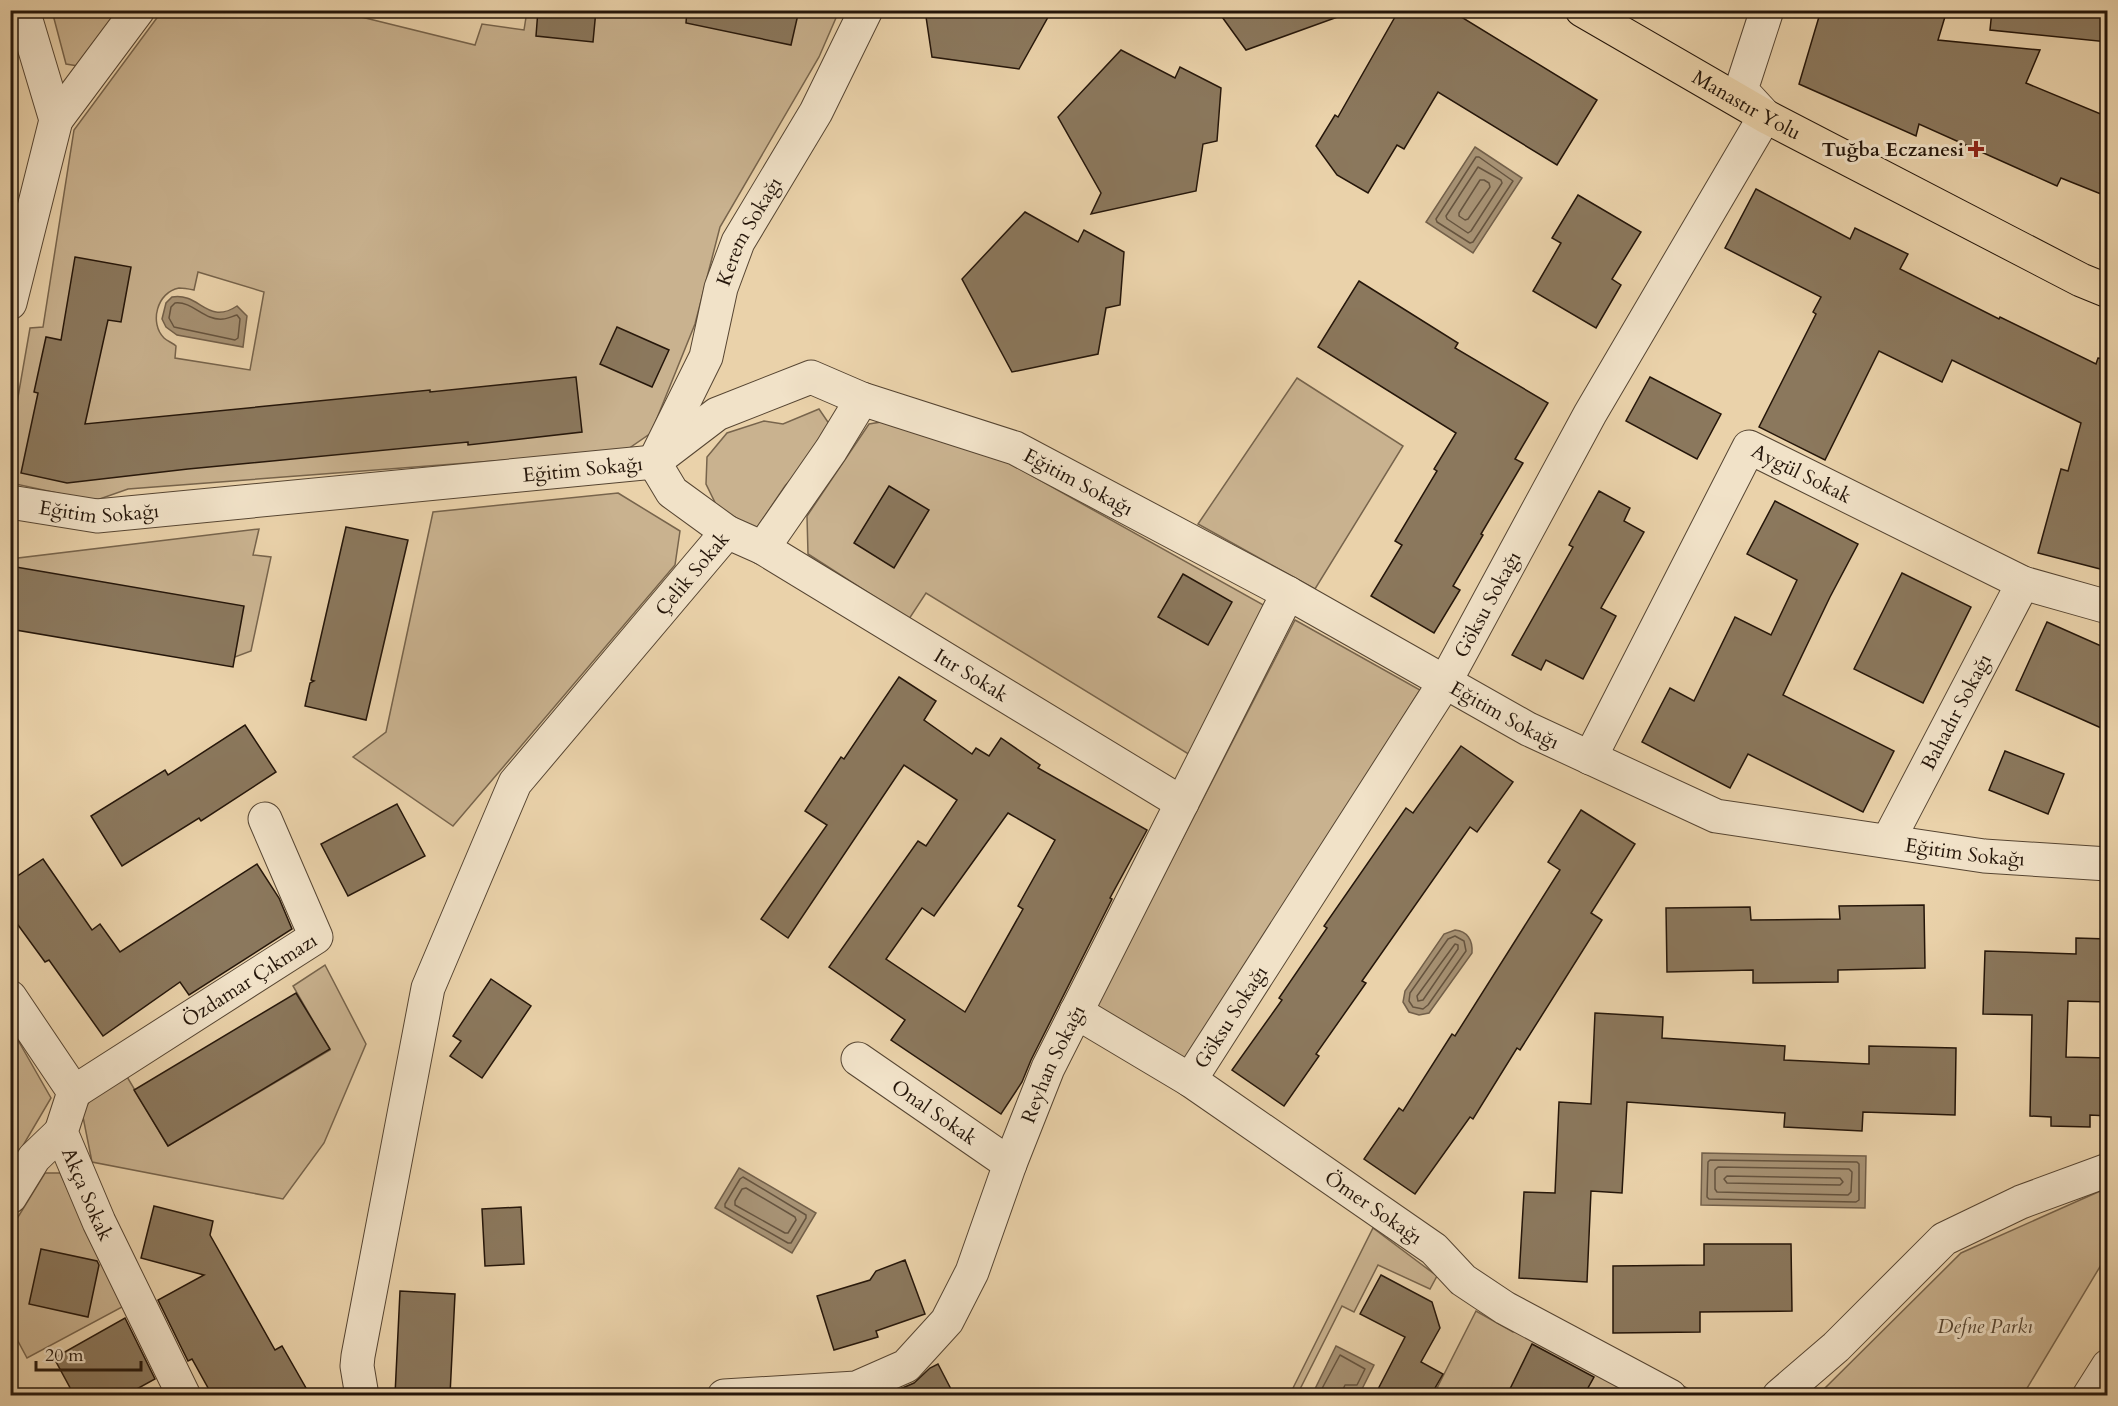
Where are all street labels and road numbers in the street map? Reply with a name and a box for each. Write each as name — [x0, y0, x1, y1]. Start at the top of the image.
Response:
street label: Manastır Yolu — [1687, 64, 1805, 146]
street label: Kerem Sokağı — [710, 171, 788, 290]
street label: Aygül Sokak — [1747, 437, 1856, 510]
street label: Eğitim Sokağı — [1019, 442, 1138, 523]
street label: Eğitim Sokağı — [521, 450, 644, 489]
street label: Eğitim Sokağı — [37, 494, 161, 530]
street label: Çelik Sokak — [649, 526, 736, 622]
street label: Göksu Sokağı — [1448, 546, 1527, 663]
street label: Itır Sokak — [929, 642, 1014, 708]
street label: Bahadır Sokağı — [1915, 649, 1998, 775]
street label: Eğitim Sokağı — [1445, 675, 1564, 756]
street label: Eğitim Sokağı — [1903, 831, 2026, 873]
street label: Özdamar Çıkmazı — [177, 927, 323, 1034]
street label: Göksu Sokağı — [1188, 960, 1274, 1074]
street label: Reyhan Sokağı — [1015, 1000, 1092, 1127]
street label: Onal Sokak — [886, 1073, 983, 1152]
street label: Akça Sokak — [55, 1143, 119, 1246]
street label: Ömer Sokağı — [1319, 1164, 1428, 1251]

